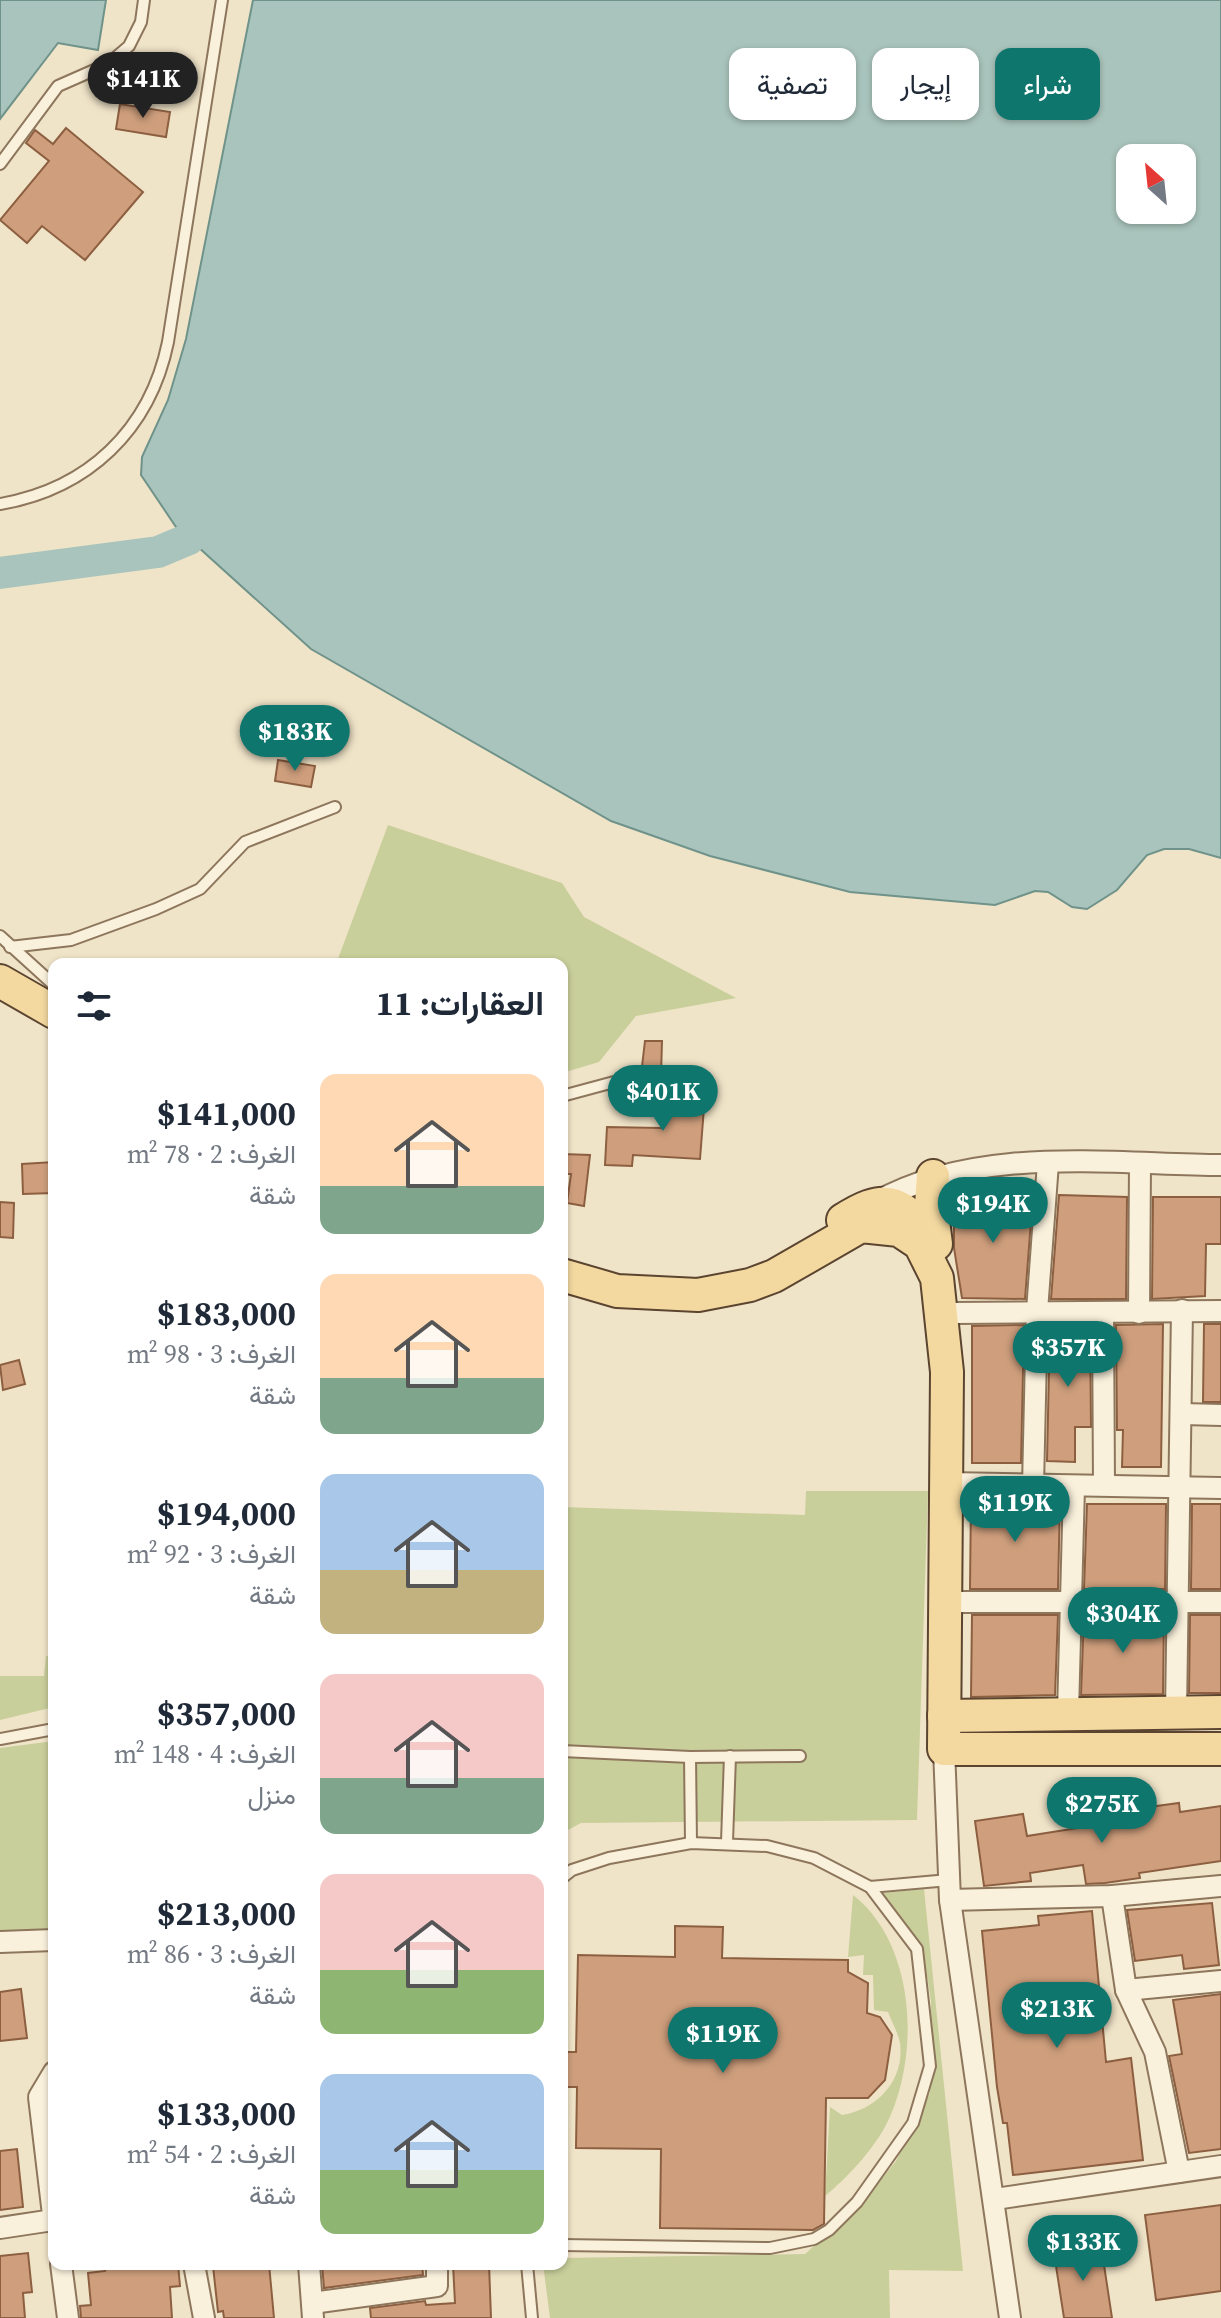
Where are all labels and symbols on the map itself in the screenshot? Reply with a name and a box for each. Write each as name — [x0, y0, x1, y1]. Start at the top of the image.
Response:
pin: $141K — [87, 52, 199, 120]
north arrow — [1116, 144, 1196, 224]
pin: $183K — [239, 705, 351, 773]
pin: $401K — [607, 1065, 719, 1133]
pin: $194K — [937, 1177, 1049, 1245]
pin: $357K — [1012, 1321, 1124, 1389]
pin: $119K — [959, 1476, 1071, 1544]
pin: $304K — [1067, 1587, 1179, 1655]
pin: $275K — [1046, 1777, 1158, 1845]
pin: $213K — [1001, 1982, 1113, 2050]
pin: $119K — [667, 2007, 779, 2075]
pin: $133K — [1027, 2215, 1139, 2283]

